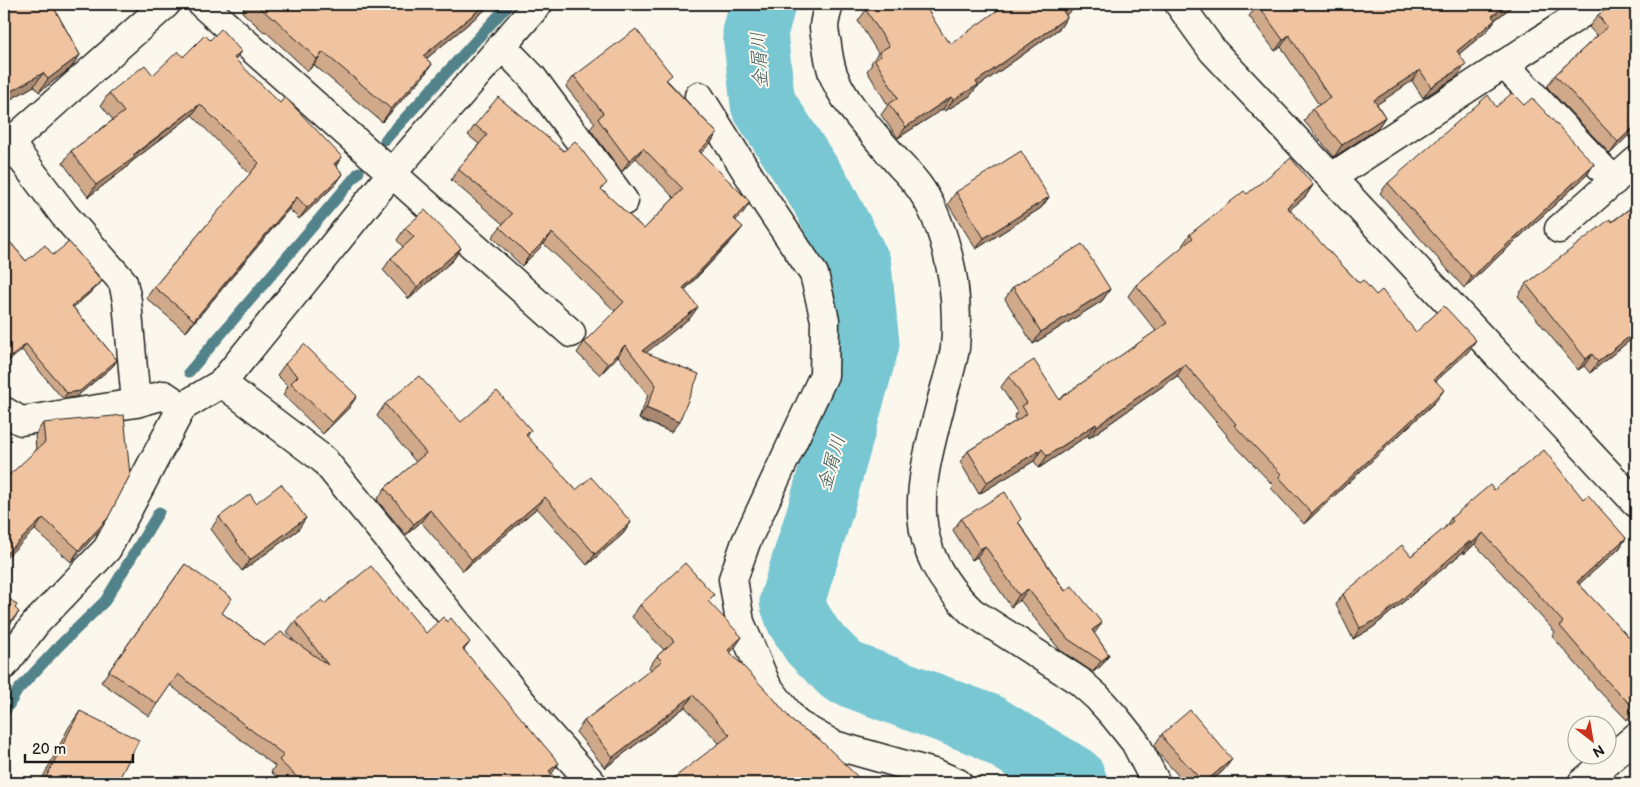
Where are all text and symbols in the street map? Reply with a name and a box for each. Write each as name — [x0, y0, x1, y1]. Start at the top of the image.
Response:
water label: 金屑川 — [747, 31, 773, 89]
water label: 金屑川 — [813, 432, 851, 494]
north arrow — [1568, 714, 1618, 764]
scale bar — [25, 732, 132, 764]
text: 20 m — [32, 740, 66, 759]
text: N — [1590, 741, 1607, 761]

